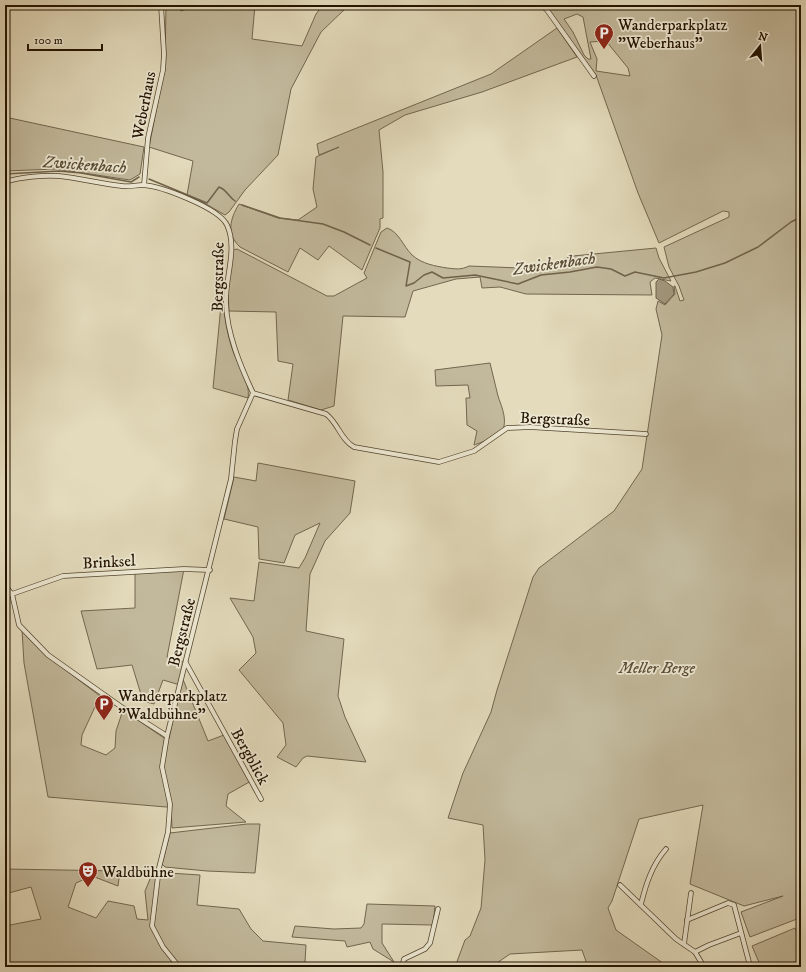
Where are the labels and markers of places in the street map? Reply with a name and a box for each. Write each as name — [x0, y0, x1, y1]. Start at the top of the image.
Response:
place label: Wanderparkplatz "Weberhaus" — [617, 15, 728, 53]
parking icon: Wanderparkplatz "Weberhaus" — [593, 22, 615, 50]
place label: Wanderparkplatz "Waldbühne" — [117, 686, 228, 724]
parking icon: Wanderparkplatz "Waldbühne" — [93, 693, 115, 721]
theatre icon: Waldbühne — [77, 860, 99, 888]
place label: Waldbühne — [101, 862, 174, 882]

